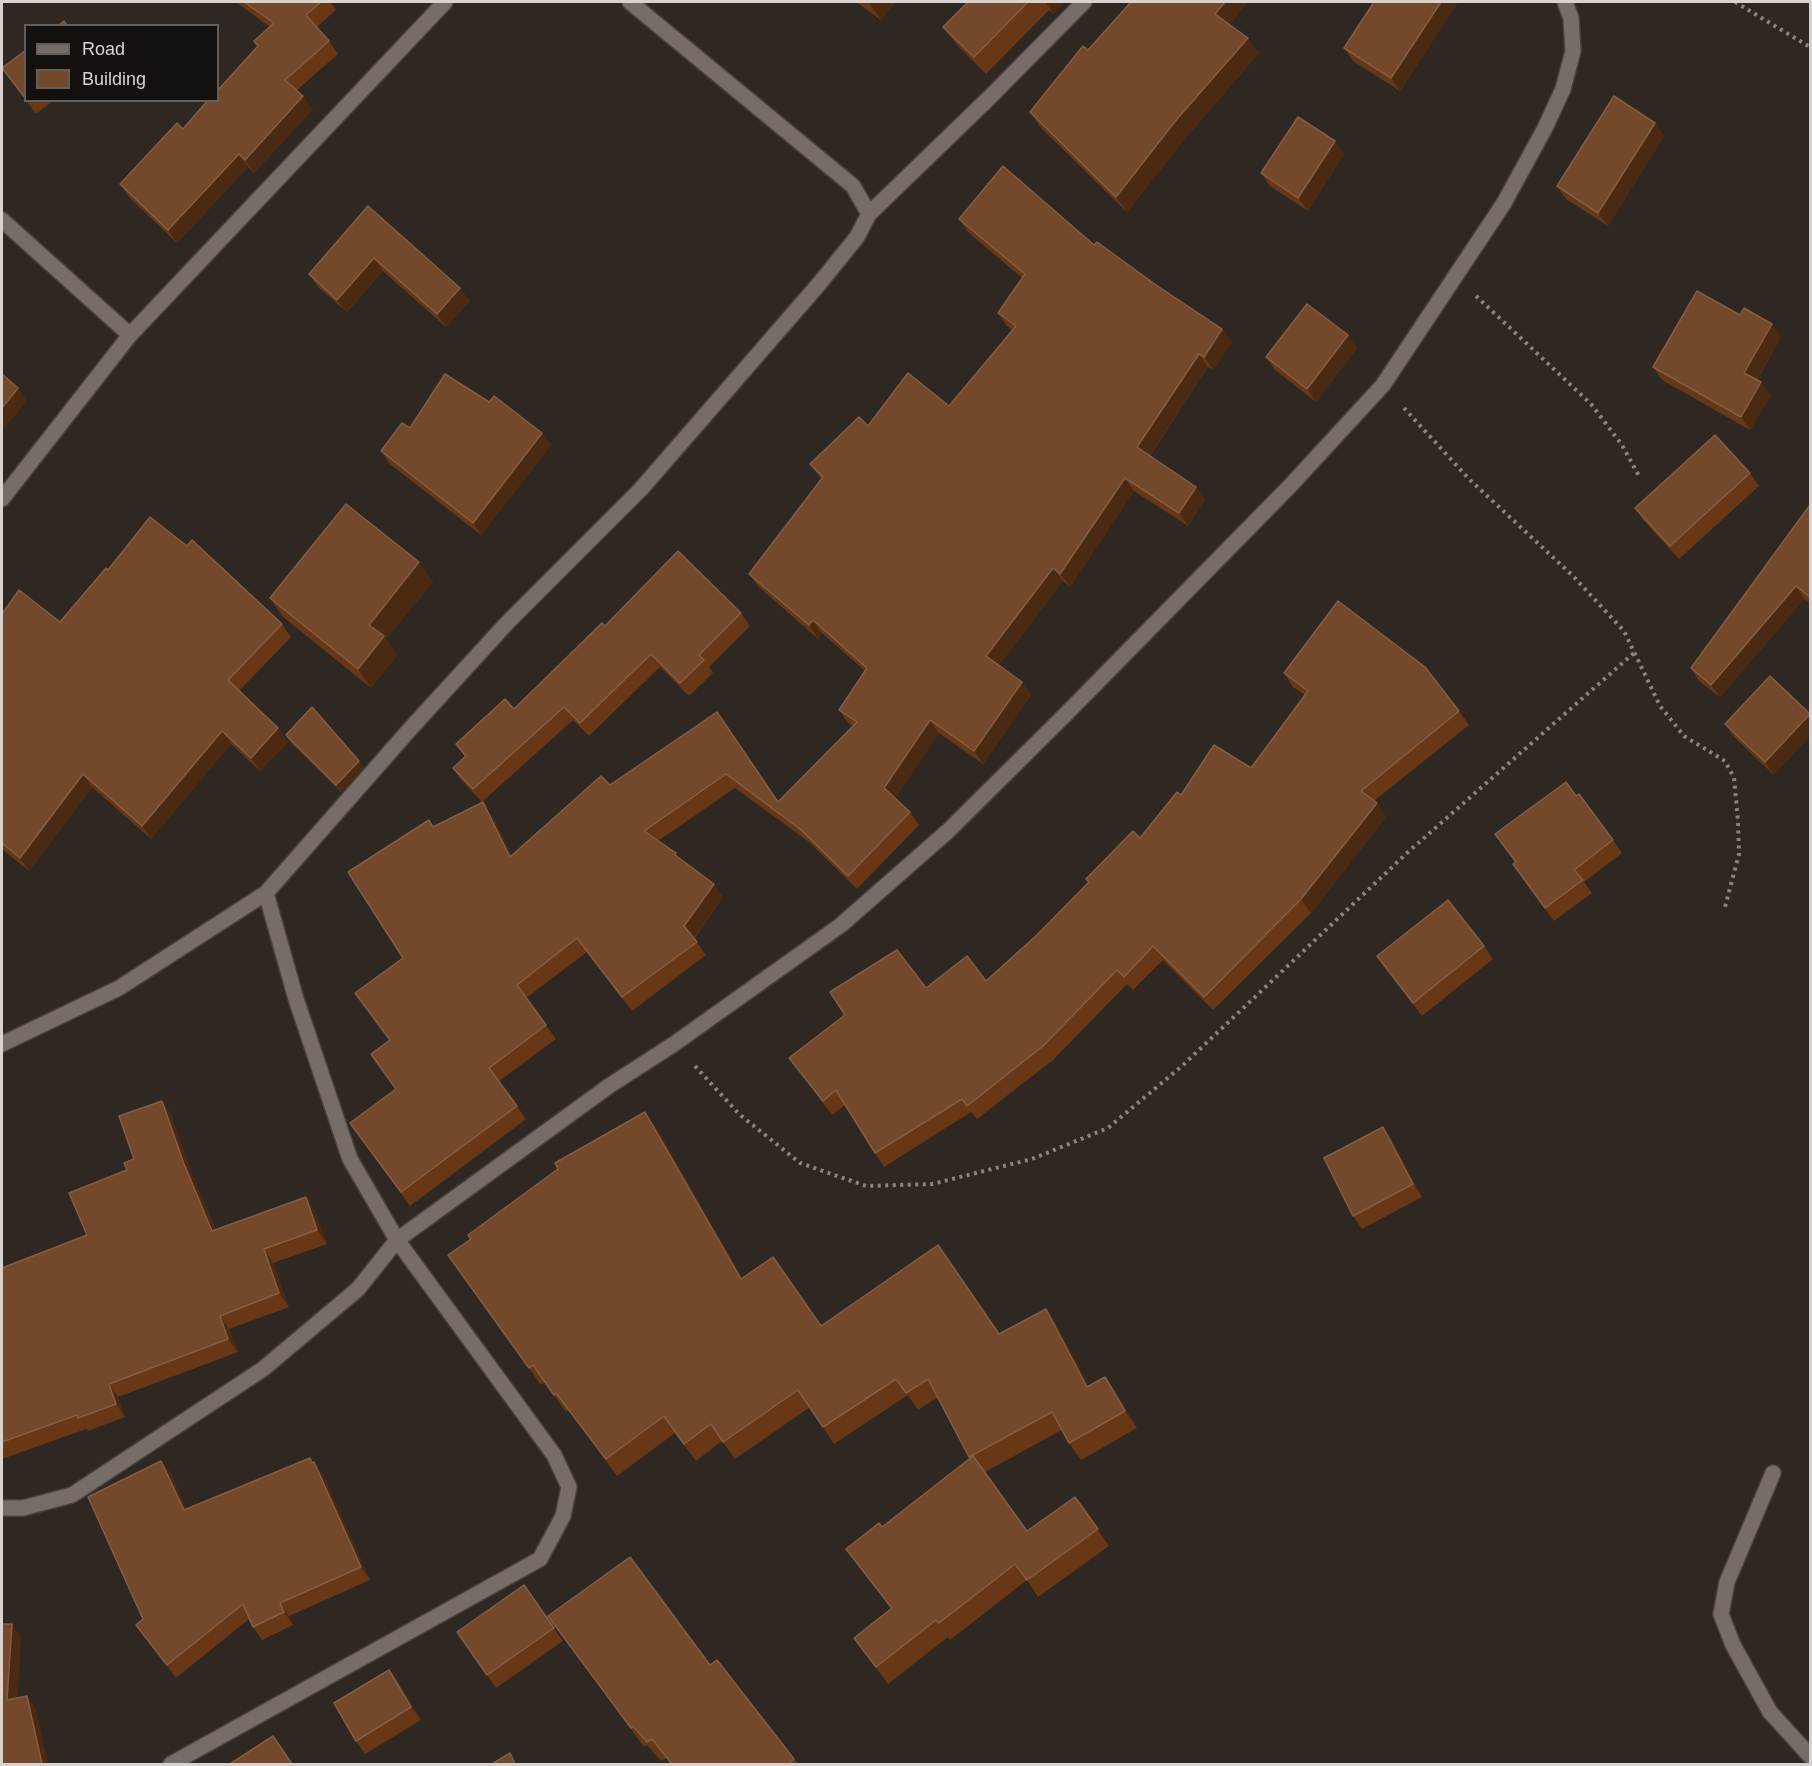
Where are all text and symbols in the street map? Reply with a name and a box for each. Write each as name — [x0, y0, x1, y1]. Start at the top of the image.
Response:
legend — [24, 24, 219, 102]
text: Road — [82, 39, 125, 59]
text: Building — [82, 69, 146, 89]

